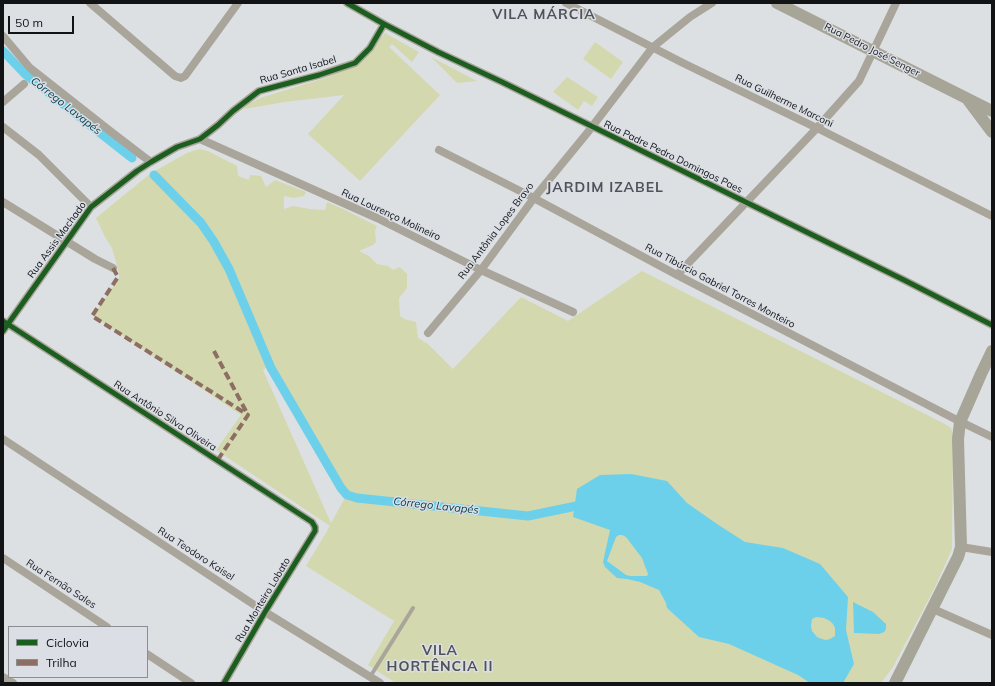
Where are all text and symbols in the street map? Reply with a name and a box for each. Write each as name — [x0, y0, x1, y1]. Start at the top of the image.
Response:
district label: VILA MÁRCIA — [492, 7, 596, 23]
scale bar — [10, 8, 76, 34]
text: 50 m — [15, 15, 43, 30]
street label: Rua Pedro José Senger — [822, 21, 922, 79]
street label: Rua Santa Isabel — [258, 53, 338, 87]
street label: Rua Guilherme Marconi — [733, 72, 835, 130]
water label: Córrego Lavapés — [28, 74, 104, 138]
street label: Rua Padre Pedro Domingos Paes — [602, 118, 744, 196]
street label: Rua Antônia Lopes Bravo — [456, 180, 536, 282]
district label: JARDIM IZABEL — [546, 180, 664, 196]
street label: Rua Lourenço Molineiro — [339, 187, 443, 243]
street label: Rua Assis Machado — [25, 199, 89, 281]
street label: Rua Tibúrcio Gabriel Torres Monteiro — [643, 241, 797, 331]
street label: Rua Antônio Silva Oliveira — [111, 378, 219, 454]
water label: Córrego Lavapés — [393, 495, 479, 517]
street label: Rua Teodoro Kaisel — [155, 525, 237, 583]
street label: Rua Monteiro Lobato — [233, 555, 293, 645]
street label: Rua Fernão Sales — [24, 557, 98, 611]
legend — [8, 626, 148, 678]
text: Ciclovia — [46, 635, 89, 650]
district label: VILA HORTÊNCIA II — [387, 643, 493, 676]
text: Trilha — [46, 655, 77, 670]

